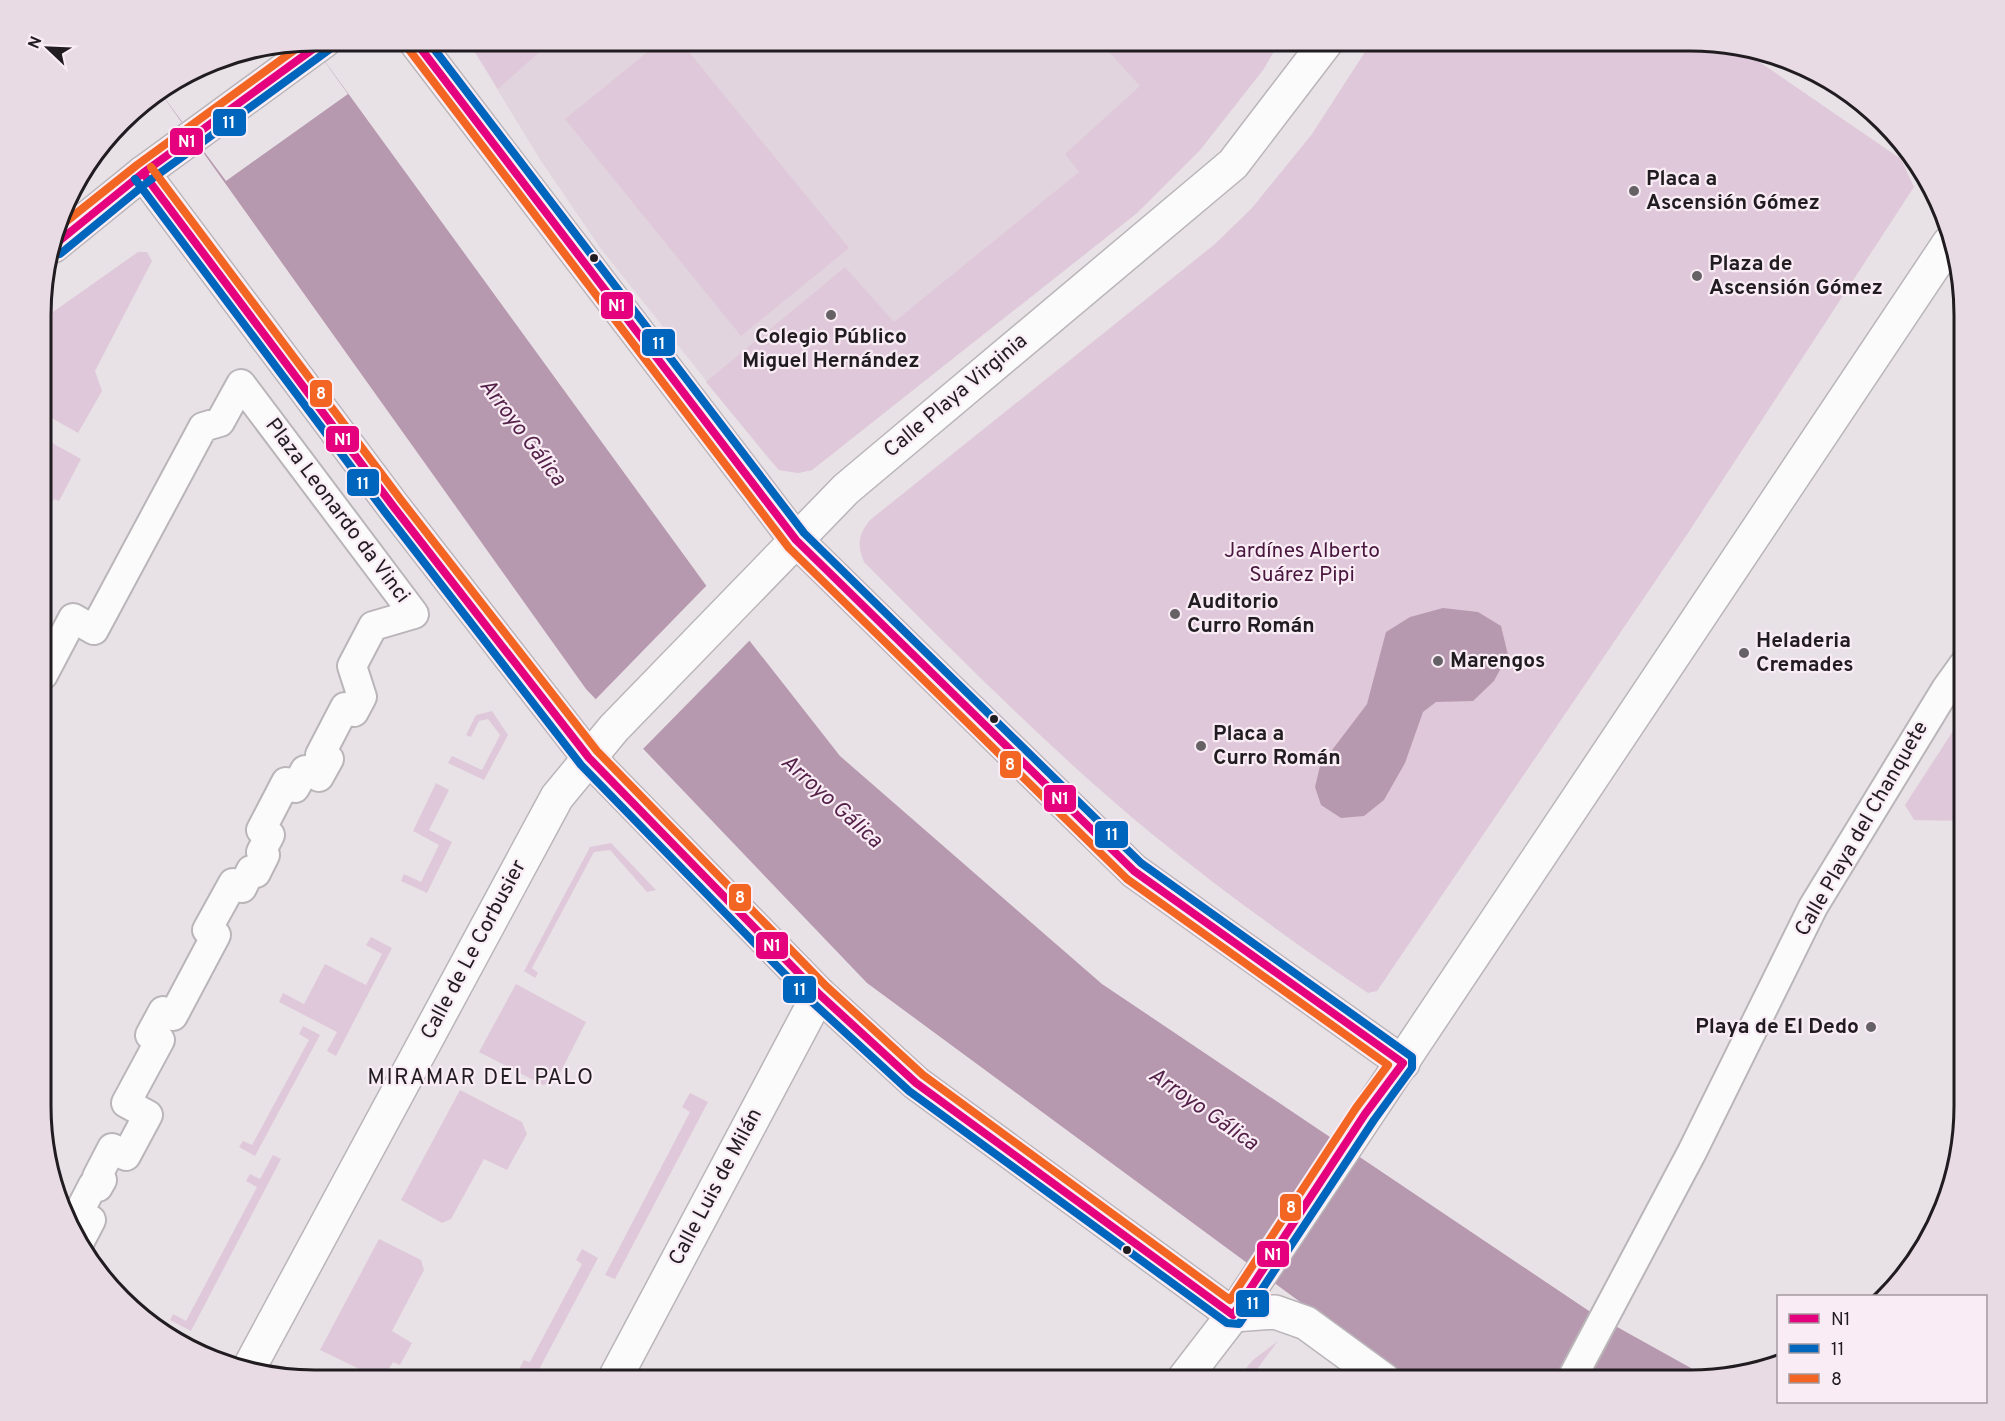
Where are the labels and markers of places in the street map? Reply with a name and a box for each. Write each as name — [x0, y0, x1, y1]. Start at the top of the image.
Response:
place label: Placa a Ascensión Gómez — [1646, 166, 1820, 217]
marker: Placa a Ascensión Gómez — [1627, 184, 1641, 198]
place label: Plaza de Ascensión Gómez — [1709, 251, 1883, 302]
unlabelled marker — [588, 252, 600, 264]
marker: Plaza de Ascensión Gómez — [1690, 269, 1704, 283]
marker: Colegio Público Miguel Hernández — [824, 308, 838, 322]
place label: Colegio Público Miguel Hernández — [742, 324, 920, 375]
place label: Auditorio Curro Román — [1187, 589, 1315, 640]
marker: Auditorio Curro Román — [1168, 607, 1182, 621]
place label: Heladeria Cremades — [1756, 628, 1854, 679]
marker: Heladeria Cremades — [1737, 646, 1751, 660]
place label: Marengos — [1450, 648, 1545, 675]
marker: Marengos — [1431, 654, 1445, 668]
unlabelled marker — [988, 713, 1000, 725]
place label: Placa a Curro Román — [1213, 721, 1341, 772]
marker: Placa a Curro Román — [1194, 739, 1208, 753]
place label: Playa de El Dedo — [1695, 1014, 1859, 1041]
marker: Playa de El Dedo — [1864, 1020, 1878, 1034]
unlabelled marker — [1121, 1244, 1133, 1256]

